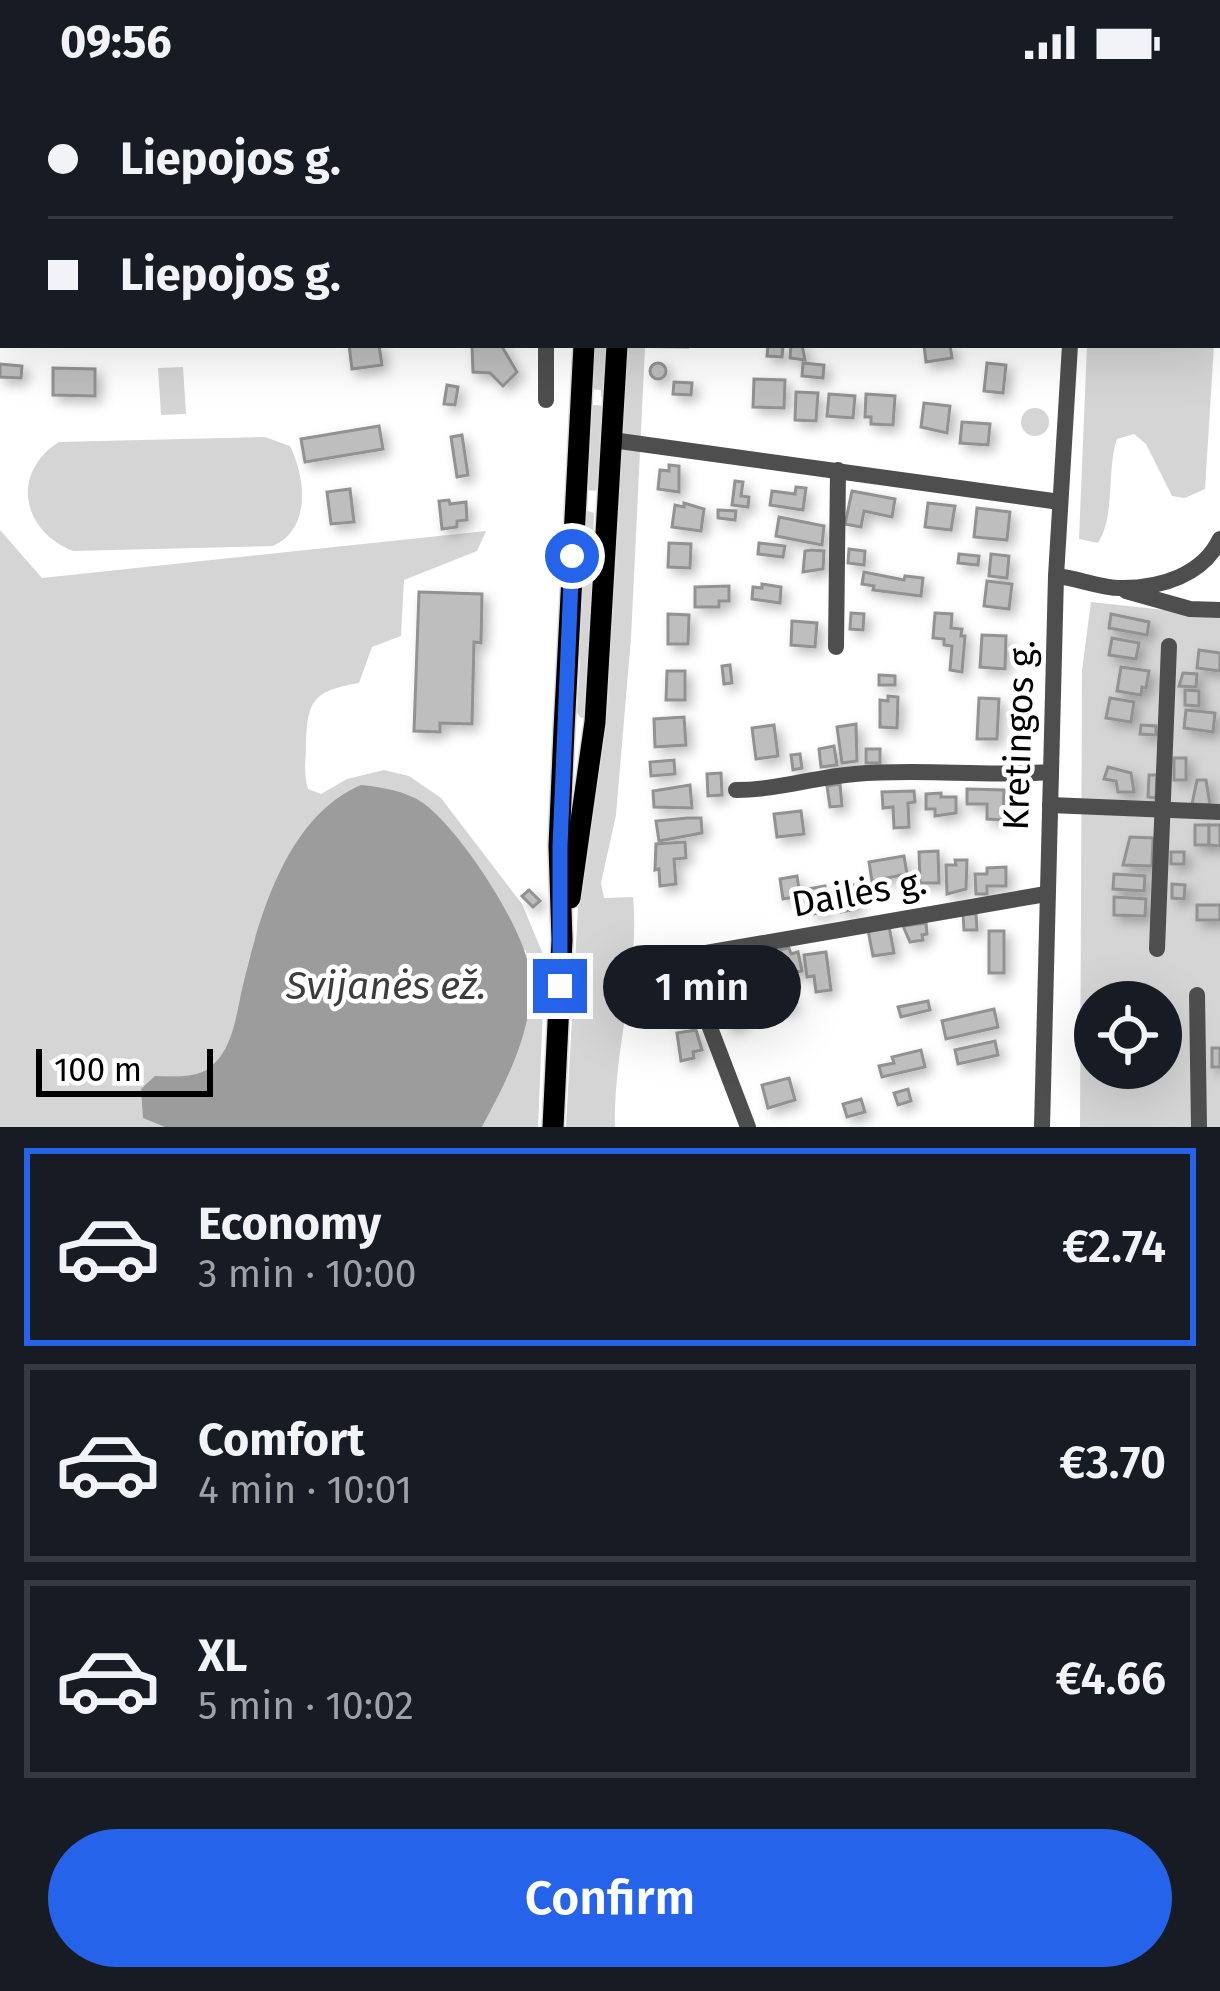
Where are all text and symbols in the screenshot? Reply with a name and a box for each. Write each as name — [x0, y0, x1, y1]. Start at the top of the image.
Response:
text: 09:56 — [60, 15, 172, 69]
text: Liepojos g. — [120, 132, 341, 186]
text: Liepojos g. — [120, 248, 341, 302]
route start — [545, 529, 599, 583]
street label: Kretingos g. — [994, 639, 1044, 831]
street label: Dailės g. — [788, 859, 930, 926]
callout: 1 min — [602, 944, 800, 1028]
route end — [533, 959, 587, 1013]
water label: Svijanės ež. — [285, 963, 486, 1009]
text: 1 min — [655, 964, 749, 1010]
map controls — [1074, 981, 1182, 1089]
button: locate — [1074, 981, 1182, 1089]
scale bar — [36, 1043, 213, 1096]
text: 100 m — [54, 1050, 142, 1090]
icon: car — [54, 1193, 162, 1301]
text: Economy — [198, 1197, 381, 1251]
text: €2.74 — [1062, 1220, 1166, 1274]
text: 3 min · 10:00 — [198, 1251, 417, 1297]
icon: car — [54, 1409, 162, 1517]
text: Comfort — [198, 1413, 365, 1467]
text: €3.70 — [1059, 1436, 1166, 1490]
text: 4 min · 10:01 — [198, 1467, 412, 1513]
icon: car — [54, 1625, 162, 1733]
text: XL — [198, 1629, 247, 1683]
text: €4.66 — [1056, 1652, 1166, 1706]
text: 5 min · 10:02 — [198, 1683, 414, 1729]
button: Confirm — [48, 1829, 1172, 1967]

